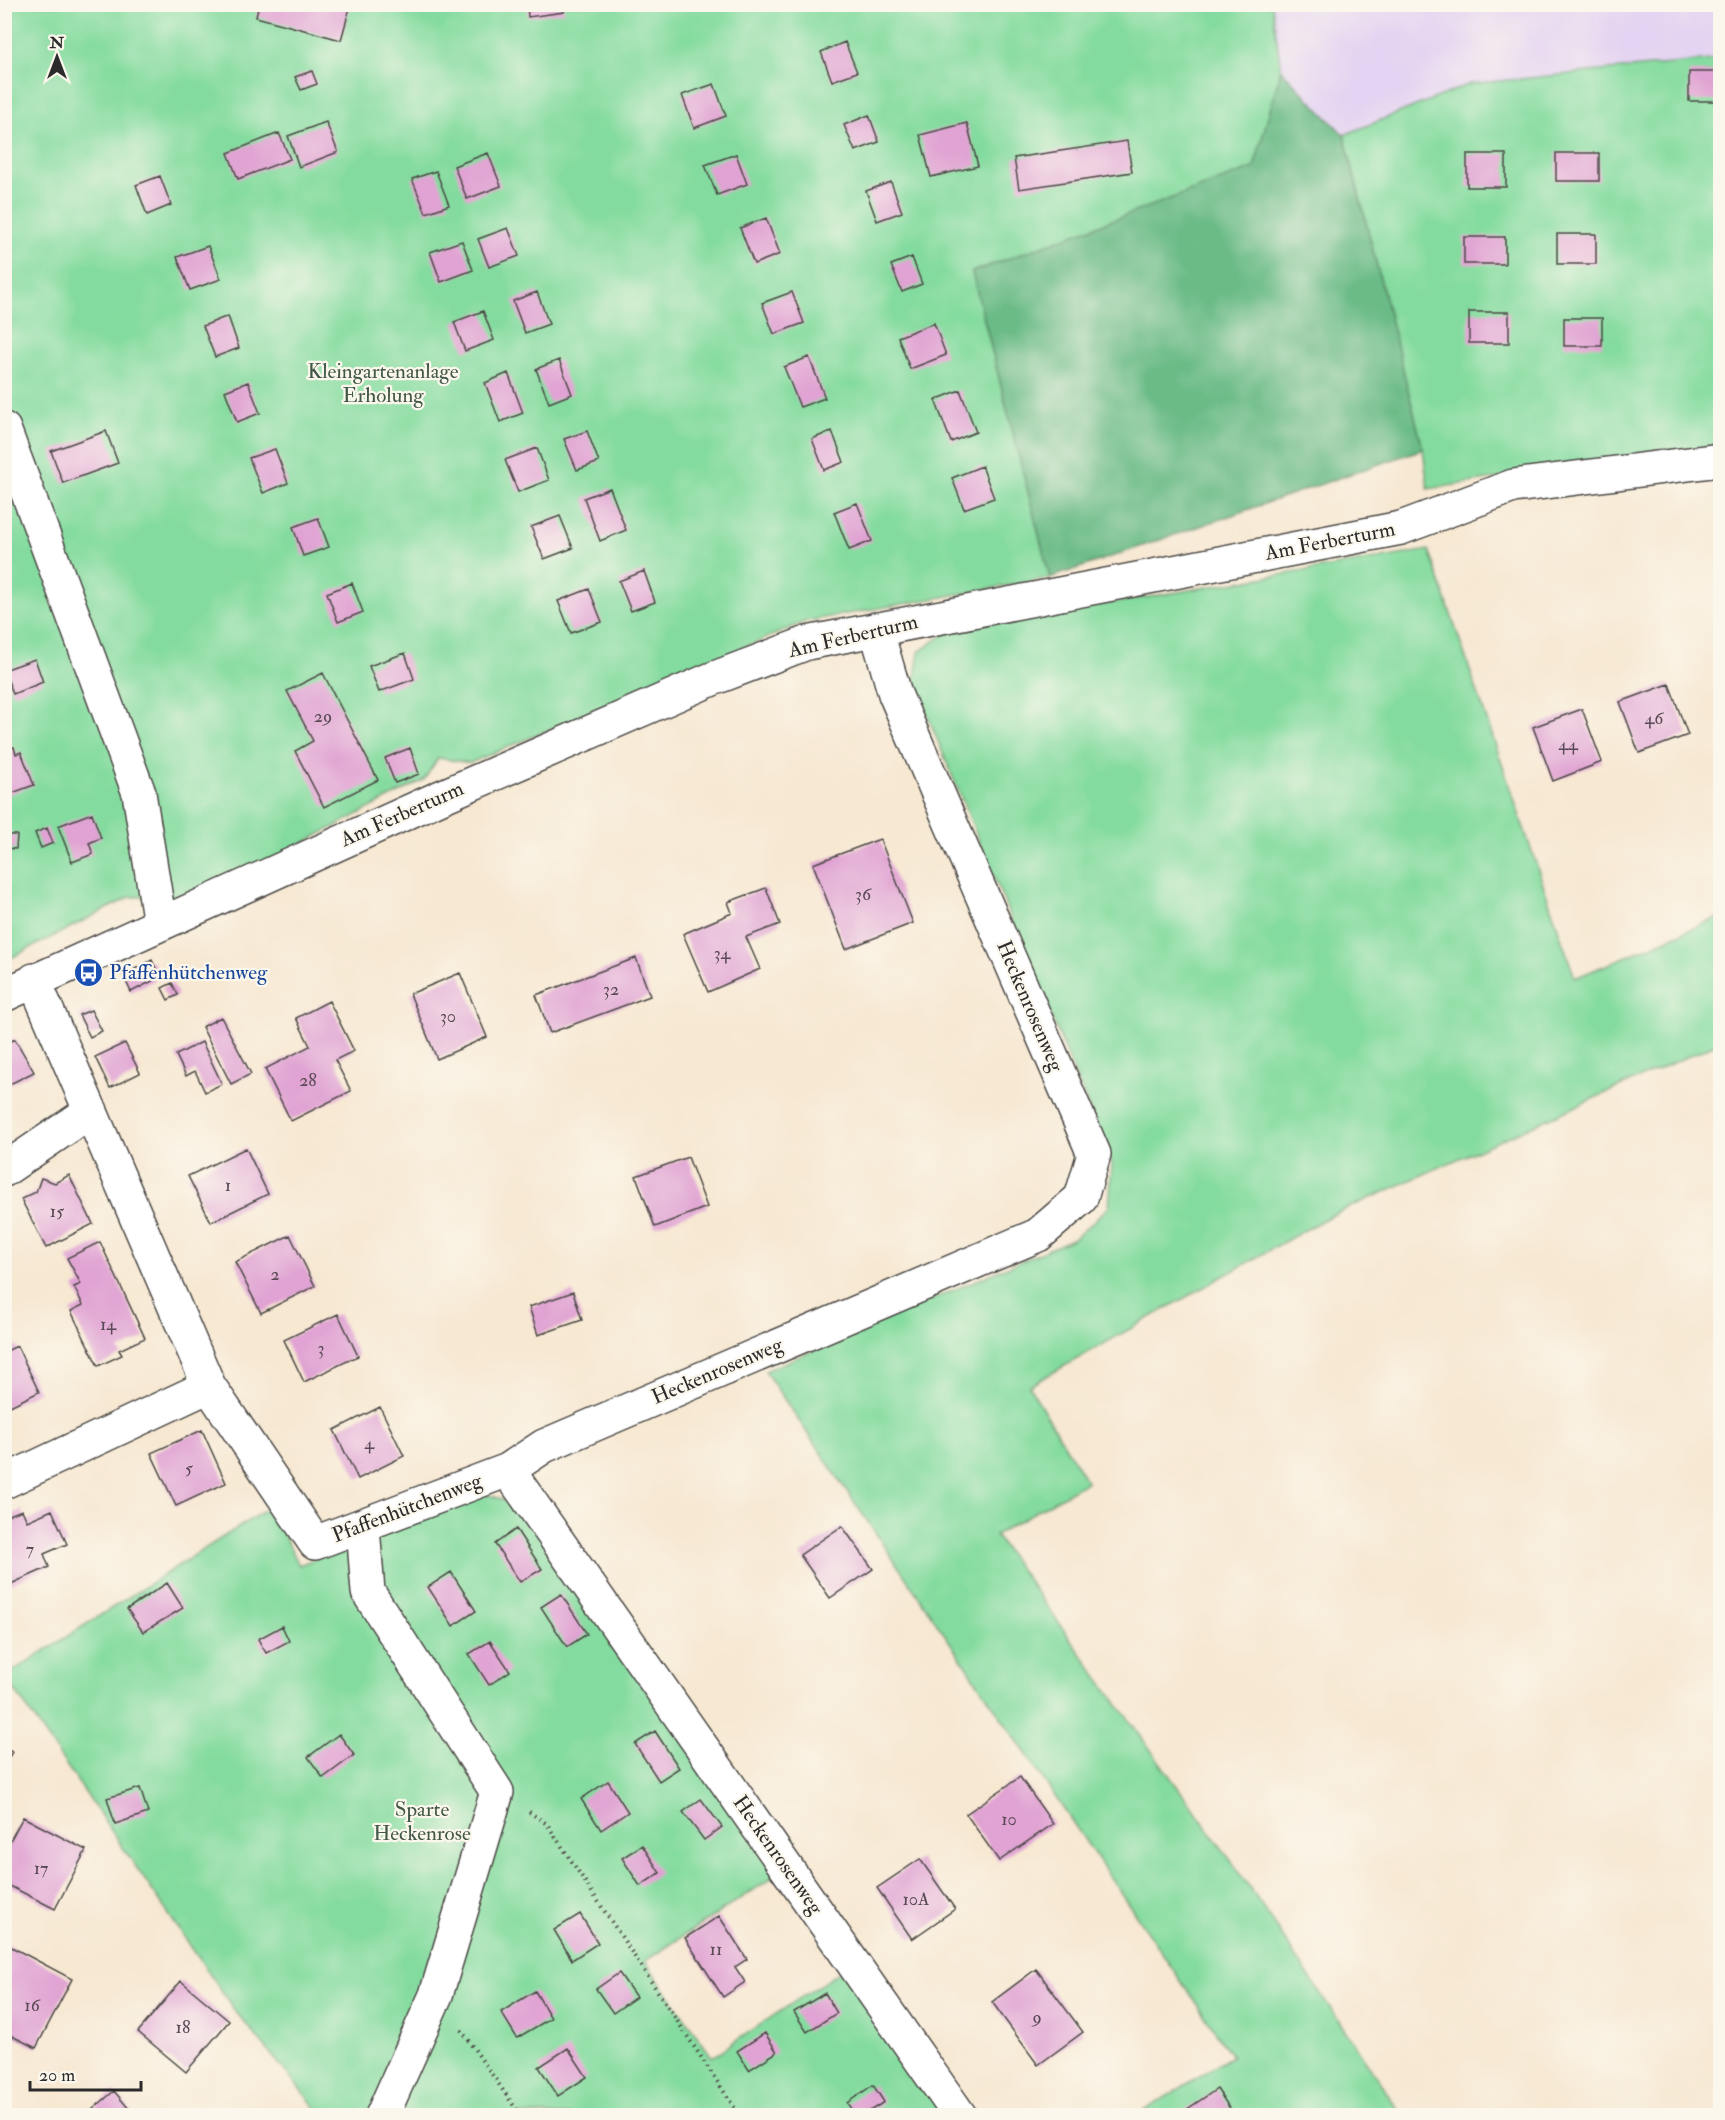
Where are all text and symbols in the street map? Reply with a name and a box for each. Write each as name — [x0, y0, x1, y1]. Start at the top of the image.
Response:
north arrow — [27, 27, 87, 87]
text: N — [49, 33, 65, 53]
park label: Kleingartenanlage Erholung — [308, 358, 459, 409]
street label: Am Ferberturm — [1262, 515, 1397, 567]
street label: Am Ferberturm — [785, 608, 920, 664]
house number: 29 — [314, 705, 332, 728]
house number: 46 — [1645, 707, 1664, 730]
house number: 44 — [1558, 733, 1579, 756]
street label: Am Ferberturm — [335, 775, 468, 854]
house number: 36 — [855, 883, 872, 906]
street label: Heckenrosenweg — [990, 936, 1070, 1076]
house number: 34 — [714, 942, 732, 965]
bus stop icon: Pfaffenhütchenweg — [72, 956, 104, 988]
place label: Pfaffenhütchenweg — [109, 959, 268, 986]
house number: 32 — [603, 978, 619, 1001]
house number: 30 — [440, 1005, 456, 1028]
house number: 28 — [299, 1069, 317, 1092]
house number: 1 — [225, 1174, 231, 1197]
house number: 15 — [50, 1200, 64, 1223]
house number: 2 — [270, 1263, 280, 1286]
house number: 14 — [100, 1313, 117, 1336]
street label: Heckenrosenweg — [647, 1331, 787, 1411]
house number: 3 — [318, 1337, 324, 1360]
house number: 4 — [364, 1432, 375, 1455]
house number: 5 — [185, 1457, 193, 1480]
street label: Pfaffenhütchenweg — [328, 1467, 486, 1549]
house number: 7 — [26, 1538, 34, 1561]
street label: Heckenrosenweg — [727, 1790, 830, 1921]
park label: Sparte Heckenrose — [373, 1796, 471, 1847]
house number: 10 — [1001, 1808, 1017, 1831]
house number: 17 — [34, 1857, 48, 1880]
house number: 10A — [903, 1888, 930, 1911]
house number: 11 — [710, 1938, 722, 1961]
house number: 16 — [24, 1994, 41, 2017]
house number: 9 — [1030, 2006, 1042, 2029]
house number: 18 — [176, 2016, 190, 2039]
scale bar — [30, 2054, 141, 2092]
text: 20 m — [39, 2064, 75, 2087]

